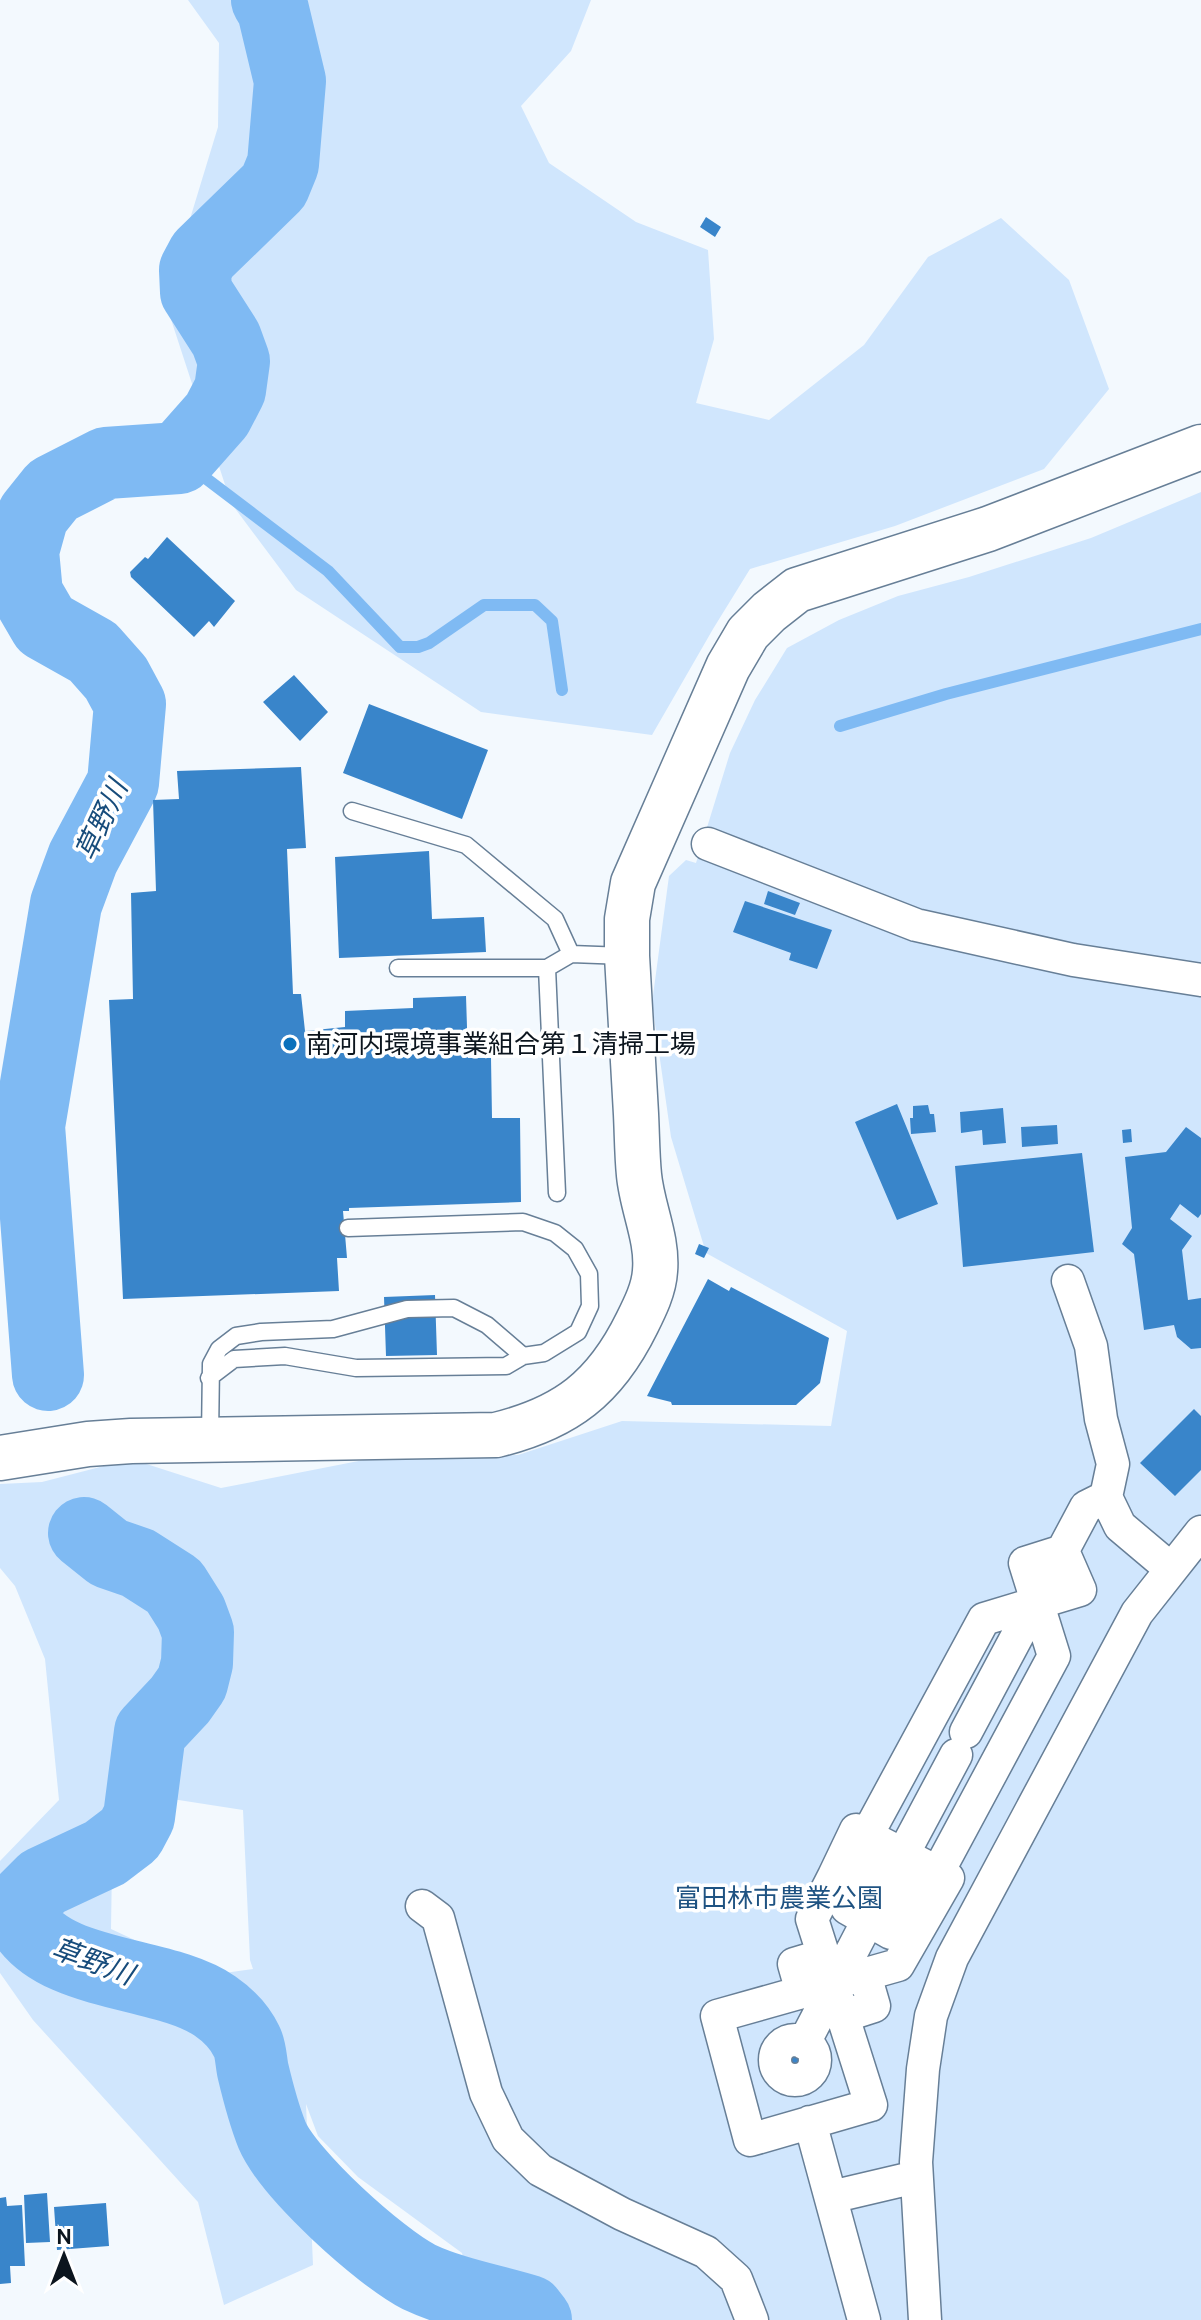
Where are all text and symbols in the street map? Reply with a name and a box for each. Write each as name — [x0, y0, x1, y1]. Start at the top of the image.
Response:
water label: 草野川 — [68, 772, 135, 865]
place label: 南河内環境事業組合第１清掃工場 — [306, 1028, 696, 1060]
marker: 南河内環境事業組合第１清掃工場 — [281, 1035, 299, 1053]
park label: 富田林市農業公園 — [675, 1882, 883, 1914]
water label: 草野川 — [48, 1931, 141, 1992]
north arrow — [24, 2216, 104, 2296]
text: N — [56, 2223, 72, 2250]

